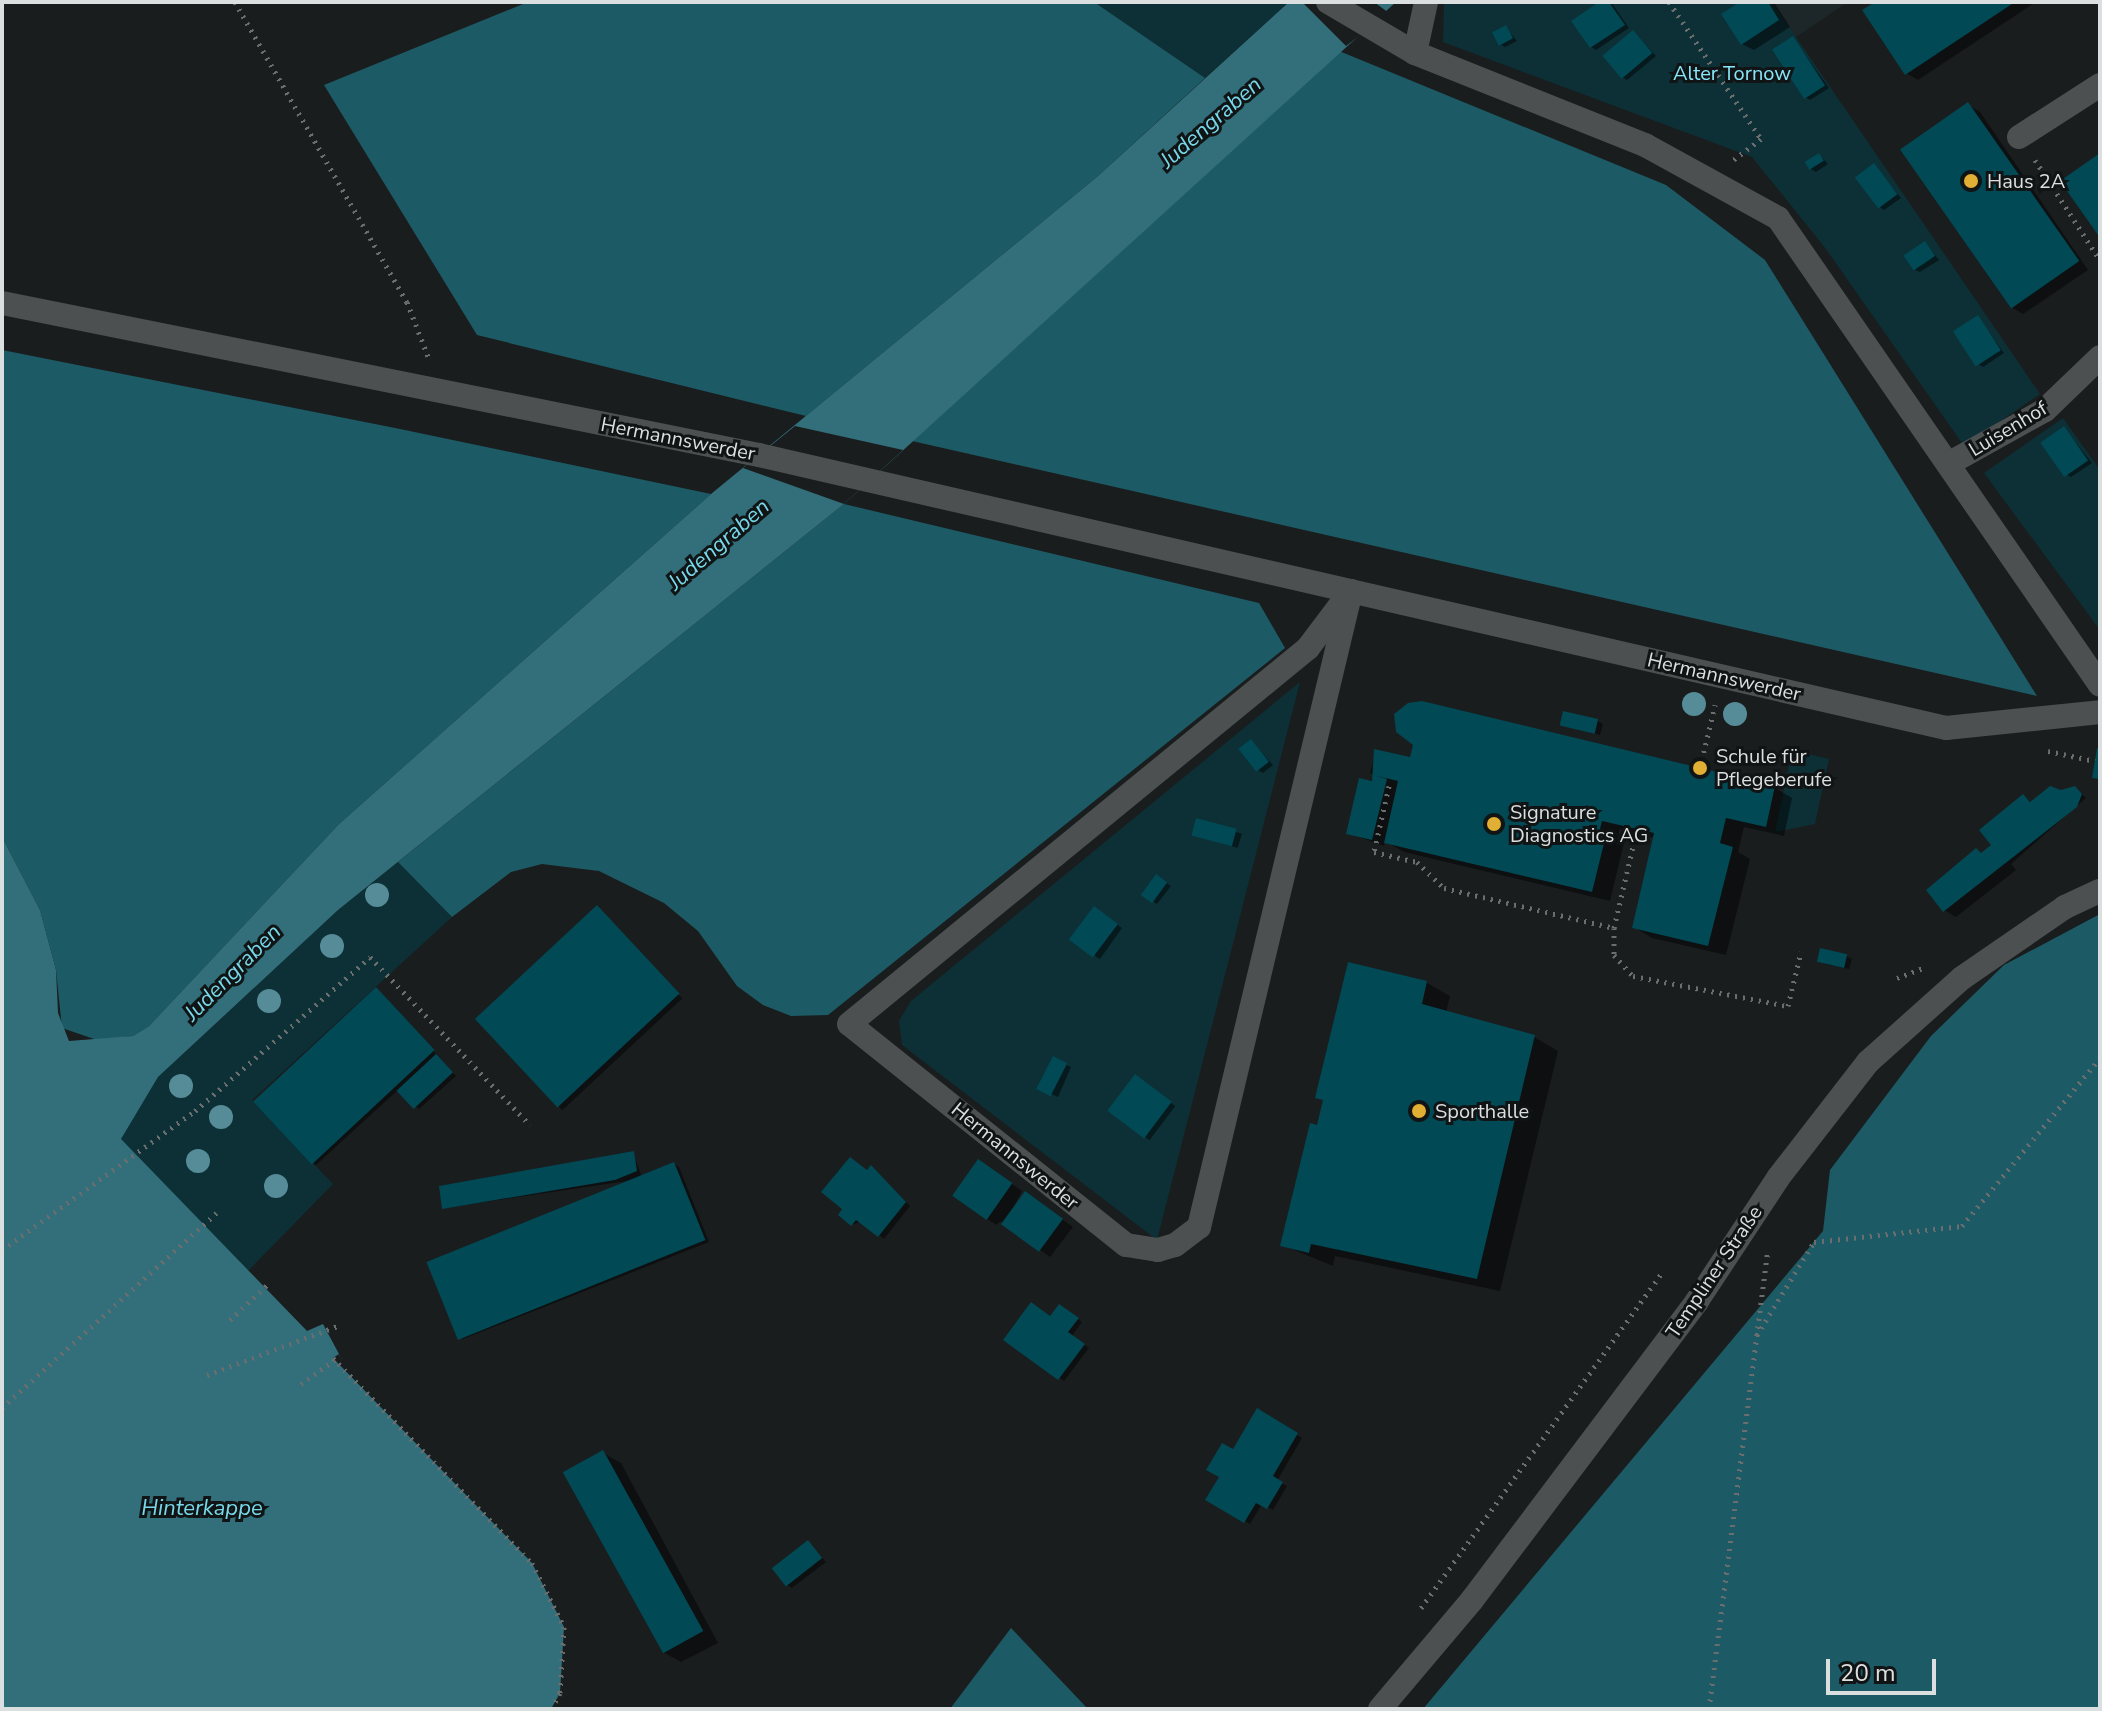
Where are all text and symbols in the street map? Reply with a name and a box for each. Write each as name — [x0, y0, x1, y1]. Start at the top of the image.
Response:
park label: Alter Tornow — [1673, 61, 1791, 85]
water label: Judengraben — [1155, 72, 1267, 174]
place label: Haus 2A — [1987, 169, 2065, 193]
marker: Haus 2A — [1962, 172, 1980, 190]
street label: Luisenhof — [1964, 396, 2052, 462]
street label: Hermannswerder — [599, 412, 757, 466]
water label: Judengraben — [663, 494, 775, 596]
street label: Hermannswerder — [1645, 648, 1803, 706]
place label: Schule für Pflegeberufe — [1716, 744, 1832, 791]
marker: Schule für Pflegeberufe — [1691, 759, 1709, 777]
place label: Signature Diagnostics AG — [1510, 800, 1648, 847]
marker: Signature Diagnostics AG — [1485, 815, 1503, 833]
water label: Judengraben — [179, 919, 287, 1027]
street label: Hermannswerder — [947, 1097, 1083, 1215]
place label: Sporthalle — [1435, 1099, 1529, 1123]
marker: Sporthalle — [1410, 1102, 1428, 1120]
street label: Templiner Straße — [1661, 1201, 1767, 1343]
water label: Hinterkappe — [141, 1496, 263, 1522]
scale bar — [1830, 1643, 1940, 1693]
text: 20 m — [1840, 1657, 1896, 1689]

